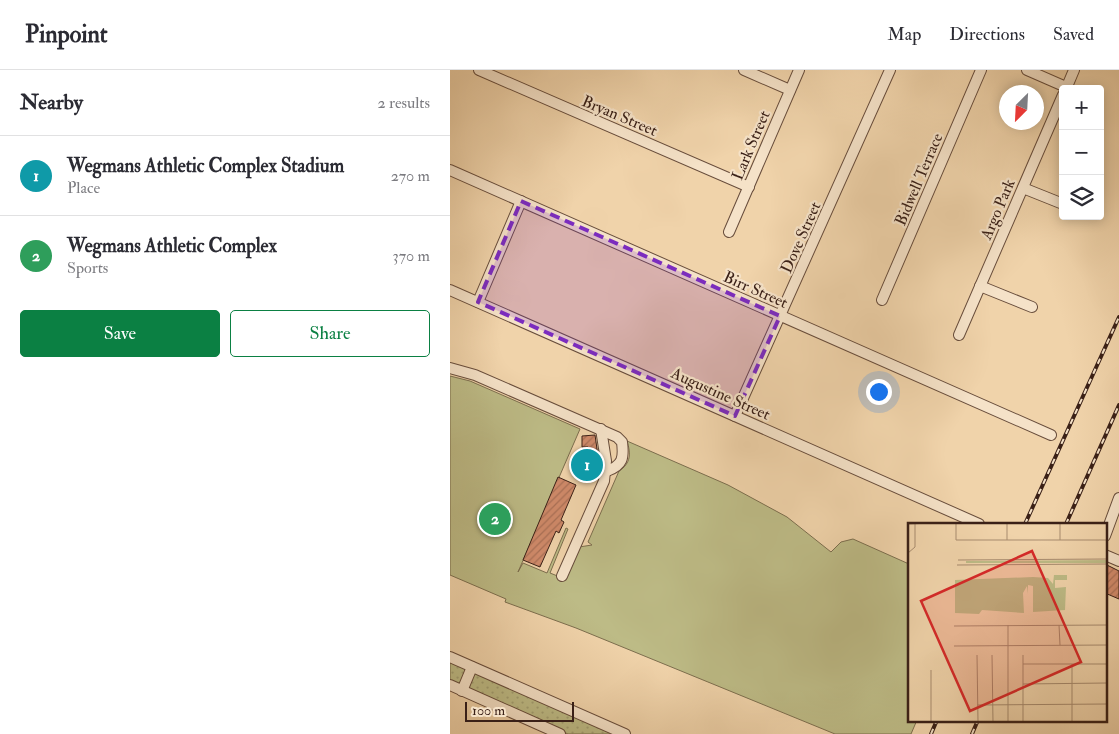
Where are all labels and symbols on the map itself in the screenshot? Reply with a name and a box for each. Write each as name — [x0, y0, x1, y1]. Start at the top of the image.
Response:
north arrow — [999, 85, 1044, 130]
street label: Bryan Street — [579, 91, 660, 141]
street label: Lark Street — [727, 108, 775, 183]
street label: Bidwell Terrace — [890, 130, 948, 229]
street label: Argo Park — [976, 176, 1020, 244]
street label: Dove Street — [776, 199, 826, 276]
street label: Birr Street — [720, 267, 791, 313]
street label: Augustine Street — [667, 363, 773, 425]
your location — [866, 379, 892, 405]
pin: 1 — [571, 446, 603, 484]
pin: 2 — [479, 500, 511, 538]
inset map — [908, 523, 1106, 722]
scale bar — [465, 699, 574, 722]

